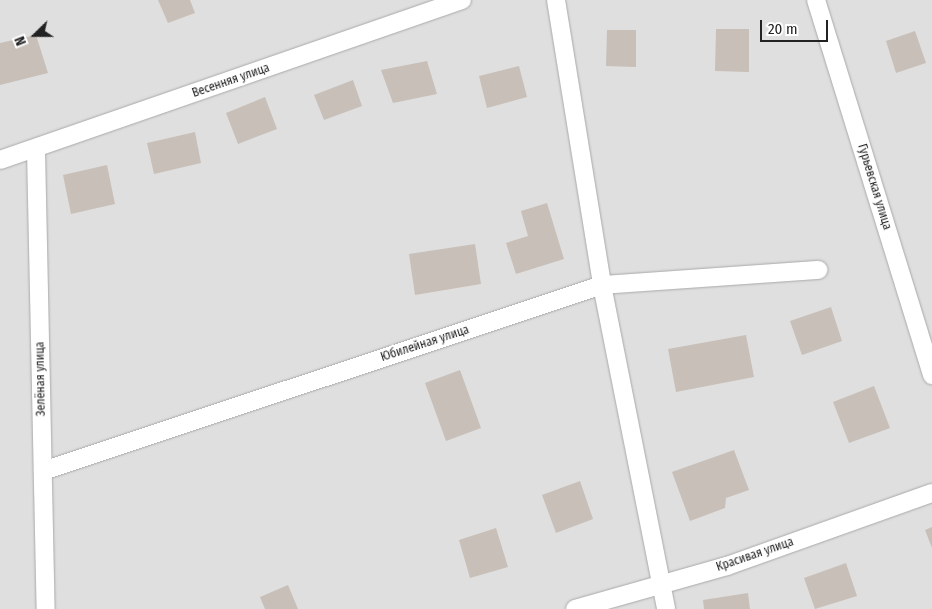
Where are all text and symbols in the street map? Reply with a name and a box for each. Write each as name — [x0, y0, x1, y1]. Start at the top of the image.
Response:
north arrow — [10, 10, 60, 60]
scale bar — [762, 10, 830, 42]
text: 20 m — [768, 20, 798, 38]
text: N — [11, 34, 30, 48]
street label: Весенняя улица — [190, 61, 272, 101]
street label: Гурьевская улица — [854, 142, 894, 232]
street label: Юбилейная улица — [379, 323, 471, 365]
street label: Зелёная улица — [33, 342, 49, 416]
street label: Красивая улица — [714, 535, 796, 575]

